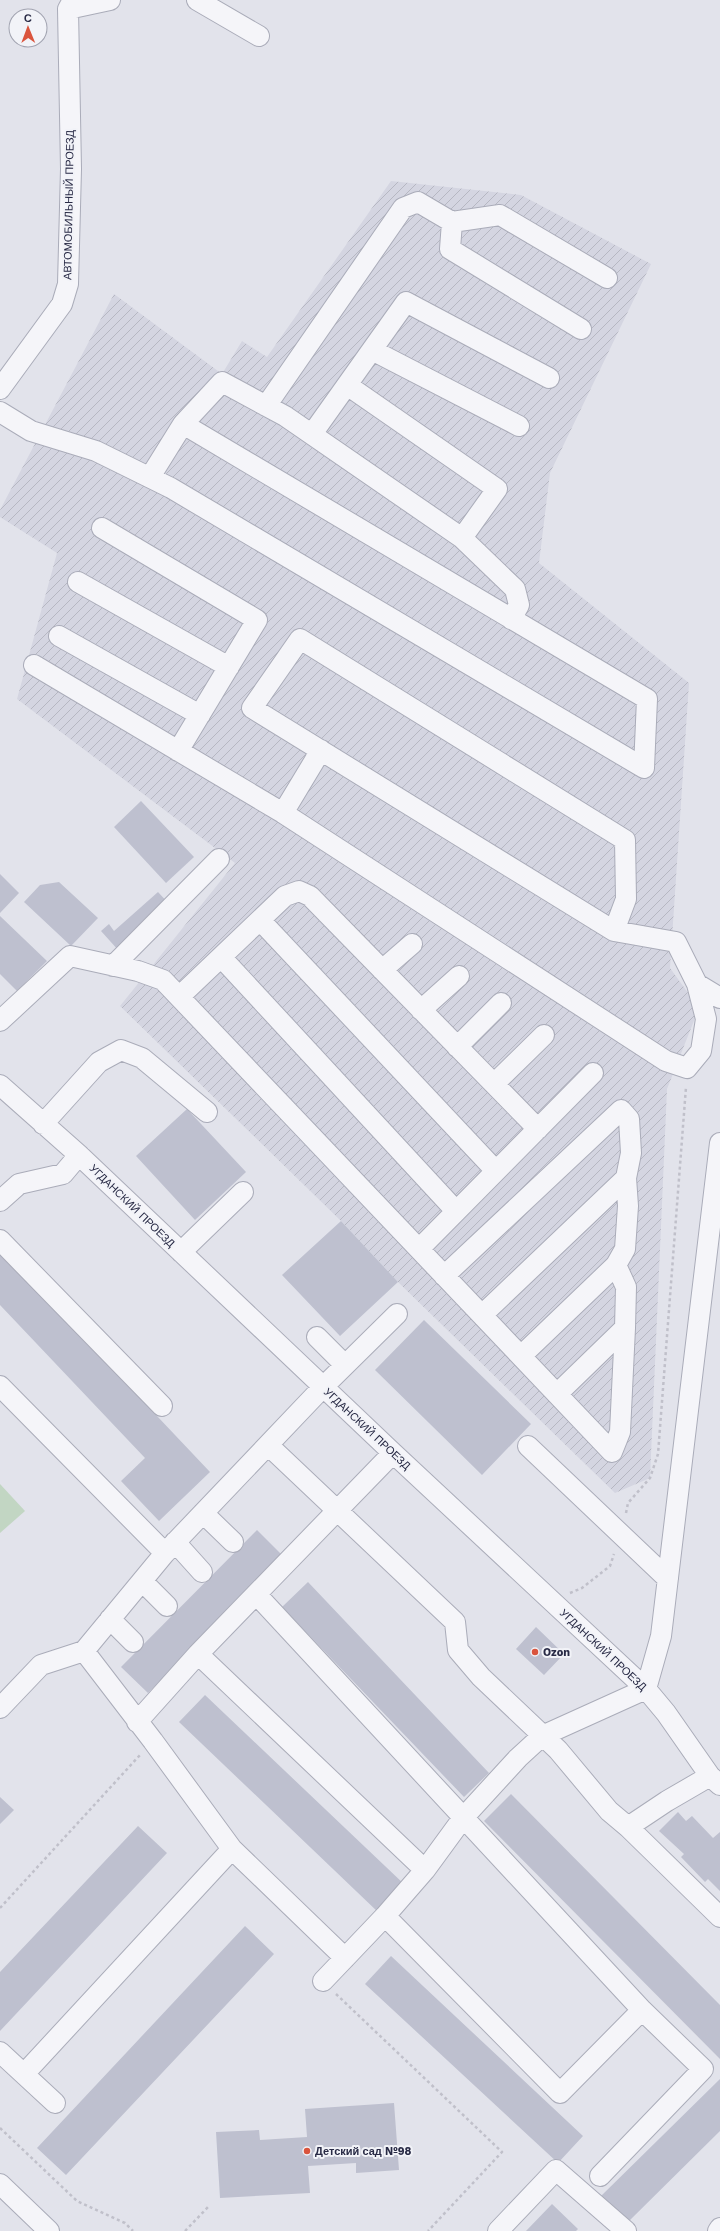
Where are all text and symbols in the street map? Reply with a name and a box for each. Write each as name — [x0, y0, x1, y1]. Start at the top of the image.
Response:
north arrow — [8, 8, 48, 48]
text: С — [24, 12, 32, 25]
street label: АВТОМОБИЛЬНЫЙ ПРОЕЗД — [61, 129, 77, 280]
street label: УГДАНСКИЙ ПРОЕЗД — [87, 1162, 178, 1251]
street label: УГДАНСКИЙ ПРОЕЗД — [321, 1386, 413, 1473]
street label: УГДАНСКИЙ ПРОЕЗД — [557, 1607, 649, 1694]
place label: Ozon — [543, 1646, 570, 1659]
marker: Ozon — [530, 1647, 540, 1657]
place label: Детский сад №98 — [315, 2145, 412, 2158]
marker: Детский сад №98 — [302, 2146, 312, 2156]

